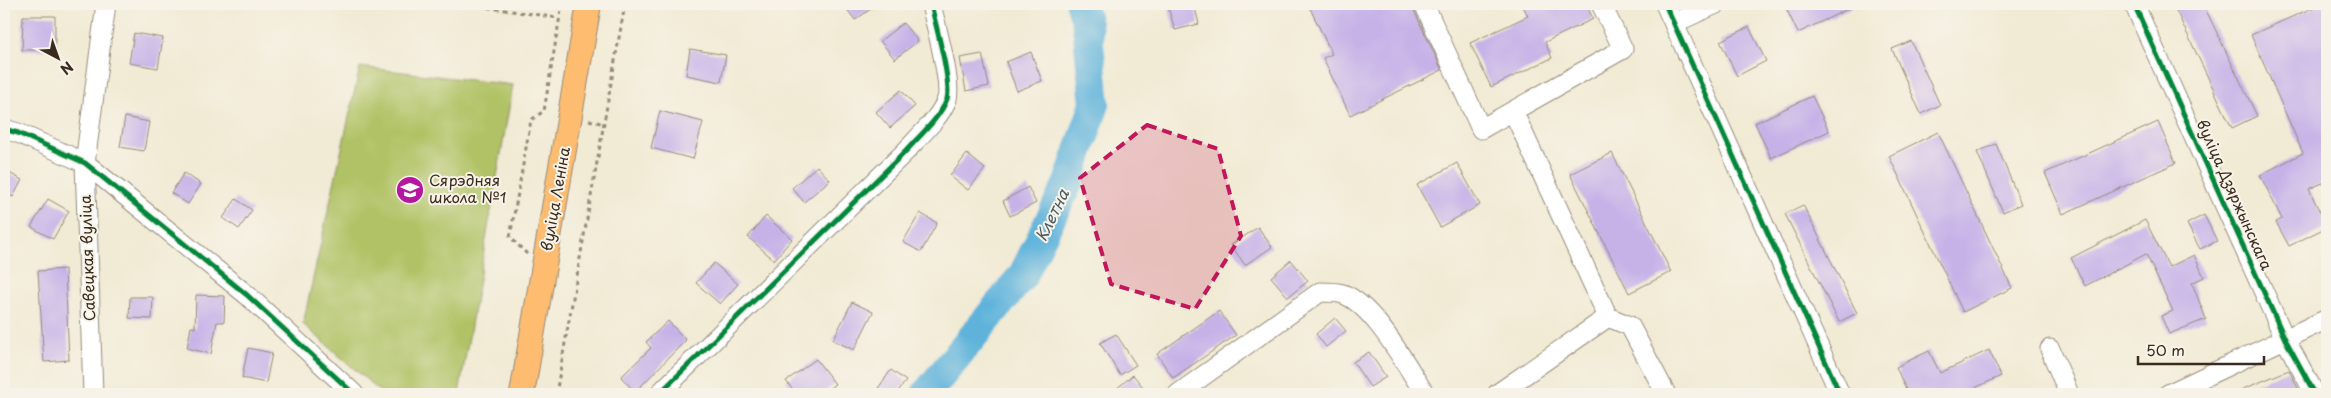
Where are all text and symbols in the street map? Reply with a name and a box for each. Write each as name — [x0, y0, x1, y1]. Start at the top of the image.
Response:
north arrow — [32, 32, 82, 82]
text: N — [56, 57, 78, 80]
street label: вуліца Дзяржынскага — [2192, 115, 2279, 274]
street label: вуліца Леніна — [534, 144, 575, 253]
place label: Сярэдняя школа №1 — [429, 168, 507, 208]
school or university icon: Сярэдняя школа №1 — [395, 175, 425, 205]
water label: Клетна — [1028, 184, 1074, 245]
street label: Савецкая вуліца — [73, 194, 100, 322]
scale bar — [2138, 333, 2265, 365]
text: 50 m — [2146, 338, 2185, 361]

